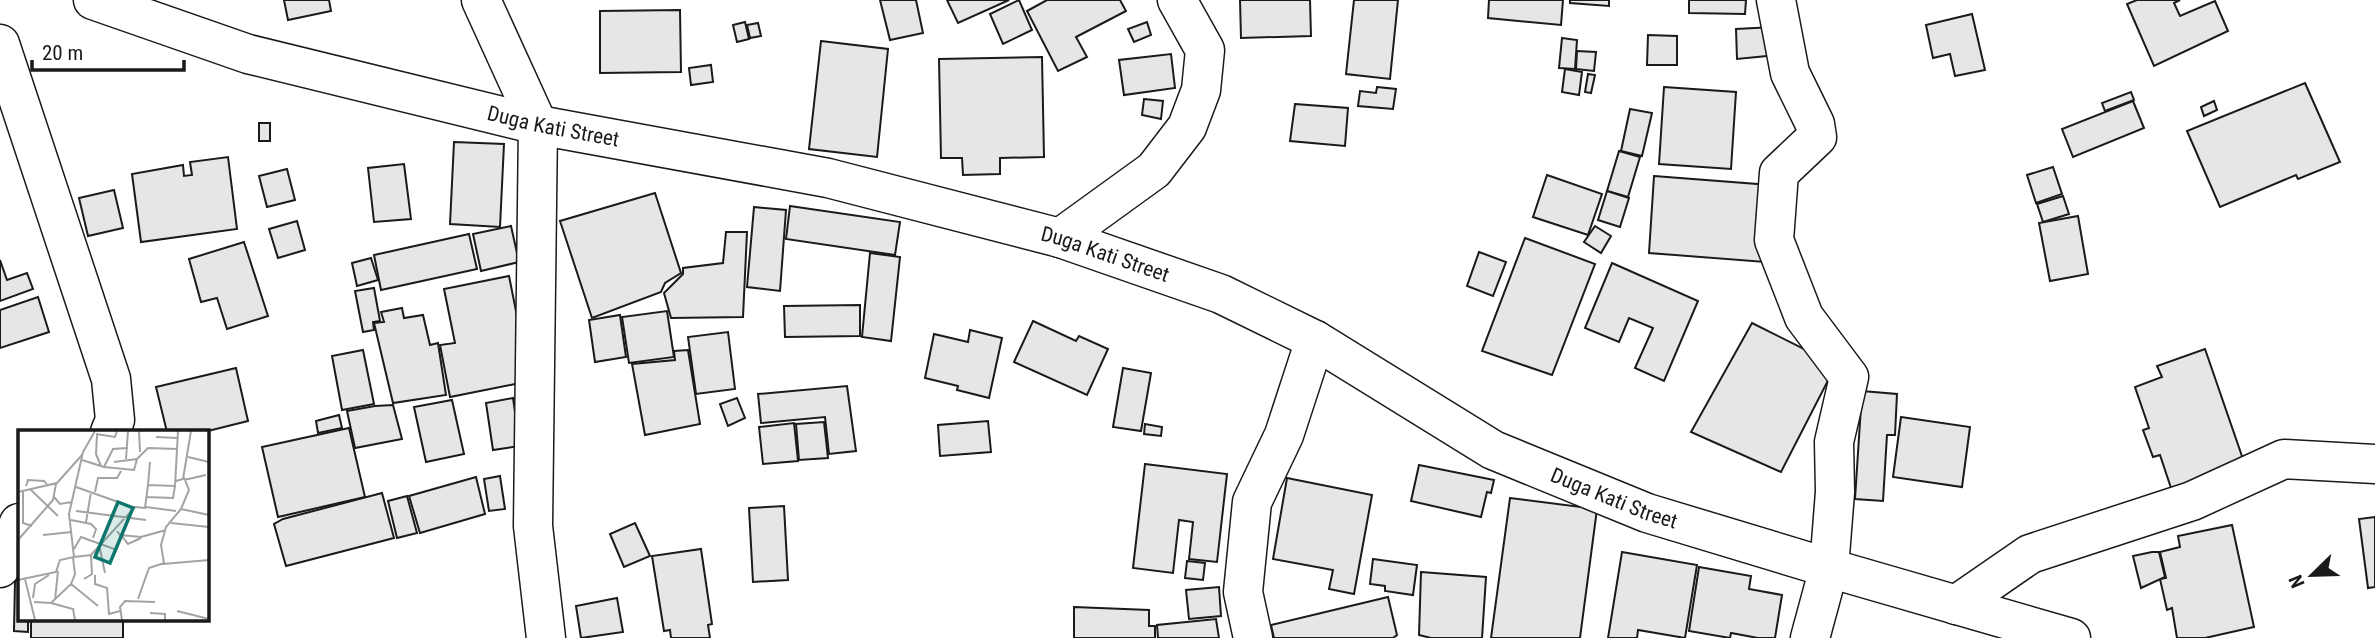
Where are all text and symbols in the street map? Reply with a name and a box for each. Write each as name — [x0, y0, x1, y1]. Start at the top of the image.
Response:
scale bar — [32, 28, 184, 72]
text: 20 m — [42, 41, 83, 65]
street label: Duga Kati Street — [485, 101, 621, 152]
street label: Duga Kati Street — [1038, 222, 1172, 287]
inset map — [18, 430, 208, 620]
street label: Duga Kati Street — [1547, 463, 1680, 533]
north arrow — [2277, 540, 2347, 610]
text: N — [2284, 572, 2310, 591]

